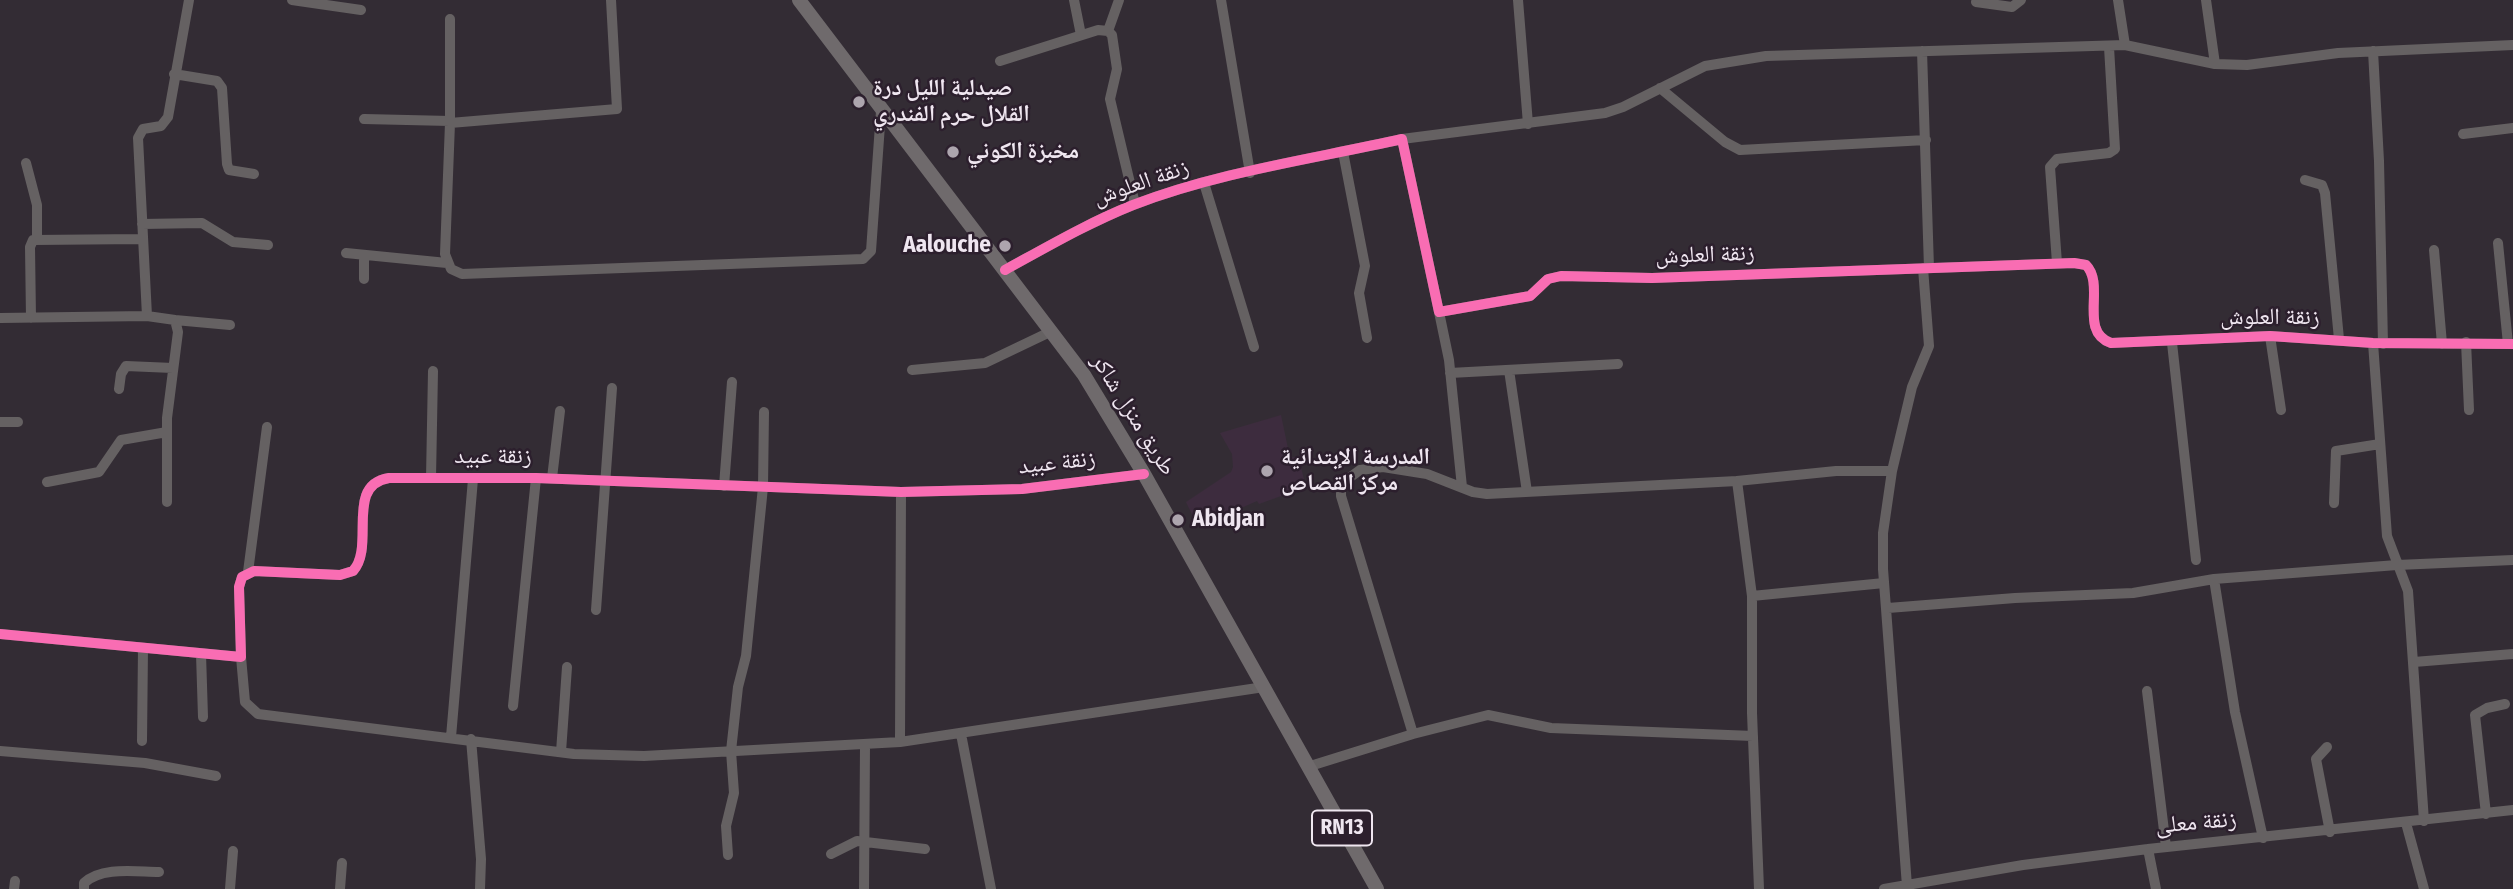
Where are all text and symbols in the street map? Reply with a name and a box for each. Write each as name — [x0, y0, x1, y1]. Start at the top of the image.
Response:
place label: صيدلية الليل درة القلال حرم الفندري — [873, 75, 1030, 129]
marker: صيدلية الليل درة القلال حرم الفندري — [851, 94, 867, 110]
place label: مخبزة الكوني — [967, 138, 1079, 166]
marker: مخبزة الكوني — [945, 144, 961, 160]
street label: زنقة العلوش — [1089, 154, 1193, 212]
place label: Aalouche — [903, 232, 991, 260]
marker: Aalouche — [997, 238, 1013, 254]
street label: زنقة العلوش — [1655, 239, 1755, 271]
street label: زنقة العلوش — [2220, 304, 2320, 332]
street label: طريق منزل شاكر — [1085, 349, 1181, 481]
street label: زنقة عبيد — [454, 443, 532, 471]
place label: المدرسة الإبتدائية مركز القصاص — [1281, 444, 1430, 498]
street label: زنقة عبيد — [1017, 445, 1097, 481]
marker: المدرسة الإبتدائية مركز القصاص — [1259, 463, 1275, 479]
place label: Abidjan — [1192, 506, 1265, 534]
marker: Abidjan — [1170, 512, 1186, 528]
street label: زنقة معلى — [2154, 806, 2238, 840]
road number: RN13 — [1312, 810, 1372, 846]

